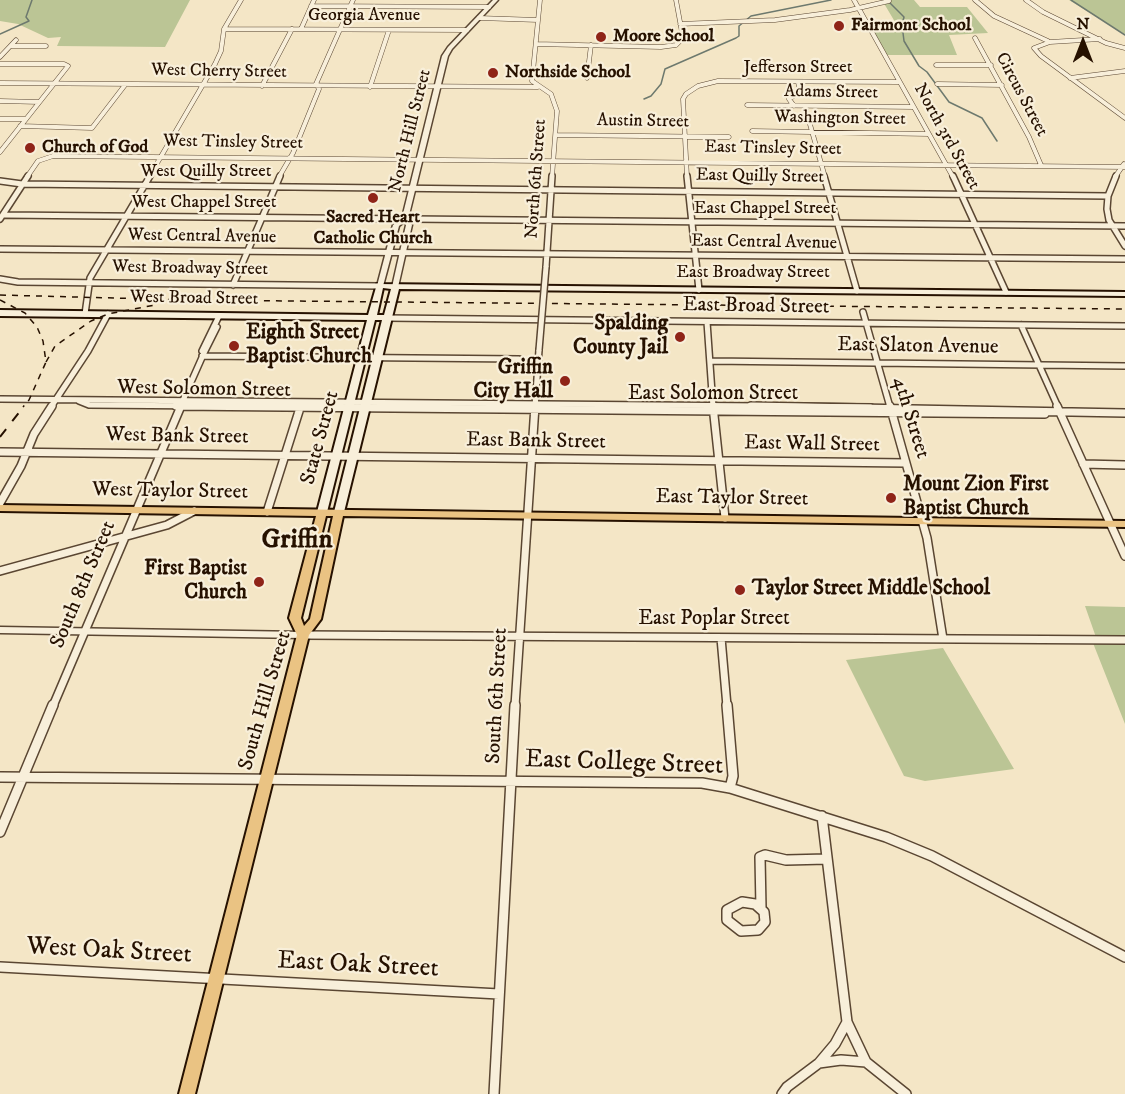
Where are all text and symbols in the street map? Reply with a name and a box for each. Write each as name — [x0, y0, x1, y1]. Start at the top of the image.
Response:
street label: Georgia Avenue — [308, 5, 420, 27]
north arrow — [1053, 12, 1113, 72]
text: N — [1076, 14, 1090, 34]
place label: Fairmont School — [851, 15, 971, 37]
marker: Fairmont School — [832, 19, 846, 33]
place label: Moore School — [613, 26, 714, 48]
marker: Moore School — [594, 30, 608, 44]
street label: Circus Street — [990, 49, 1052, 141]
street label: Jefferson Street — [743, 57, 853, 79]
street label: West Cherry Street — [151, 60, 287, 84]
place label: Northside School — [505, 62, 630, 84]
marker: Northside School — [486, 66, 500, 80]
street label: North Hill Street — [385, 67, 437, 195]
street label: North 3rd Street — [908, 80, 984, 194]
street label: Adams Street — [784, 81, 878, 105]
street label: Washington Street — [774, 107, 906, 131]
street label: Austin Street — [597, 110, 689, 134]
street label: North 6th Street — [522, 118, 552, 240]
street label: West Tinsley Street — [163, 131, 303, 155]
place label: Church of God — [42, 137, 148, 159]
street label: East Tinsley Street — [704, 137, 842, 161]
marker: Church of God — [23, 141, 37, 155]
street label: West Quilly Street — [141, 161, 271, 183]
street label: East Quilly Street — [696, 165, 824, 189]
marker: Sacred Heart Catholic Church — [366, 191, 380, 205]
street label: West Chappel Street — [131, 192, 277, 214]
street label: East Chappel Street — [694, 198, 836, 220]
place label: Sacred Heart Catholic Church — [314, 207, 432, 250]
street label: West Central Avenue — [127, 225, 277, 249]
street label: East Central Avenue — [691, 231, 837, 255]
street label: West Broadway Street — [112, 257, 268, 281]
street label: East Broadway Street — [676, 262, 830, 284]
street label: West Broad Street — [130, 287, 258, 311]
street label: East Broad Street — [682, 293, 830, 321]
place label: Spalding County Jail — [573, 312, 668, 362]
place label: Eighth Street Baptist Church — [246, 321, 372, 371]
marker: Spalding County Jail — [673, 330, 687, 344]
street label: East Slaton Avenue — [837, 333, 999, 361]
marker: Eighth Street Baptist Church — [227, 339, 241, 353]
place label: Griffin City Hall — [473, 356, 553, 406]
marker: Griffin City Hall — [558, 374, 572, 388]
street label: 4th Street — [886, 374, 934, 462]
street label: West Solomon Street — [117, 376, 291, 404]
street label: East Solomon Street — [628, 382, 798, 408]
street label: State Street — [296, 388, 346, 488]
street label: West Bank Street — [105, 423, 249, 451]
street label: East Bank Street — [466, 428, 606, 456]
street label: East Wall Street — [744, 431, 880, 459]
place label: Mount Zion First Baptist Church — [903, 473, 1049, 523]
street label: West Taylor Street — [92, 478, 248, 506]
street label: East Taylor Street — [655, 485, 809, 513]
marker: Mount Zion First Baptist Church — [884, 491, 898, 505]
street label: South 8th Street — [46, 517, 122, 653]
district label: Griffin — [261, 525, 333, 557]
place label: First Baptist Church — [144, 557, 247, 607]
marker: First Baptist Church — [252, 575, 266, 589]
place label: Taylor Street Middle School — [752, 577, 990, 603]
marker: Taylor Street Middle School — [733, 583, 747, 597]
street label: East Poplar Street — [638, 607, 790, 633]
street label: South 6th Street — [482, 627, 514, 765]
street label: South Hill Street — [234, 629, 298, 773]
street label: East College Street — [524, 745, 724, 783]
street label: West Oak Street — [26, 932, 192, 972]
street label: East Oak Street — [277, 946, 439, 986]

